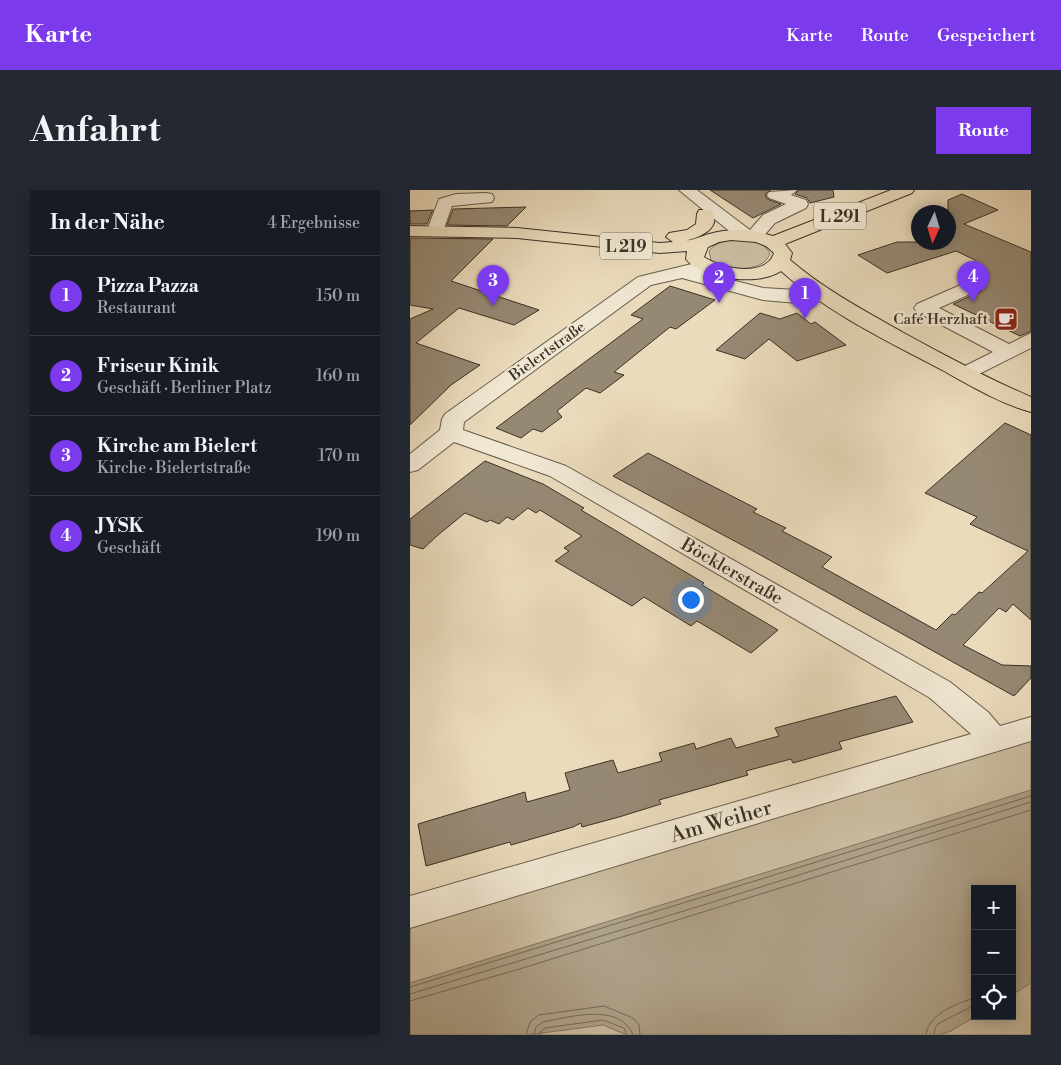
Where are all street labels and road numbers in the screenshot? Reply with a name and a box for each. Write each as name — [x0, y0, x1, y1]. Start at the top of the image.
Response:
road number: L 291 — [814, 202, 866, 230]
road number: L 219 — [600, 232, 652, 260]
street label: Bielertstraße — [505, 317, 589, 386]
street label: Böcklerstraße — [676, 533, 787, 610]
street label: Am Weiher — [666, 795, 775, 849]

